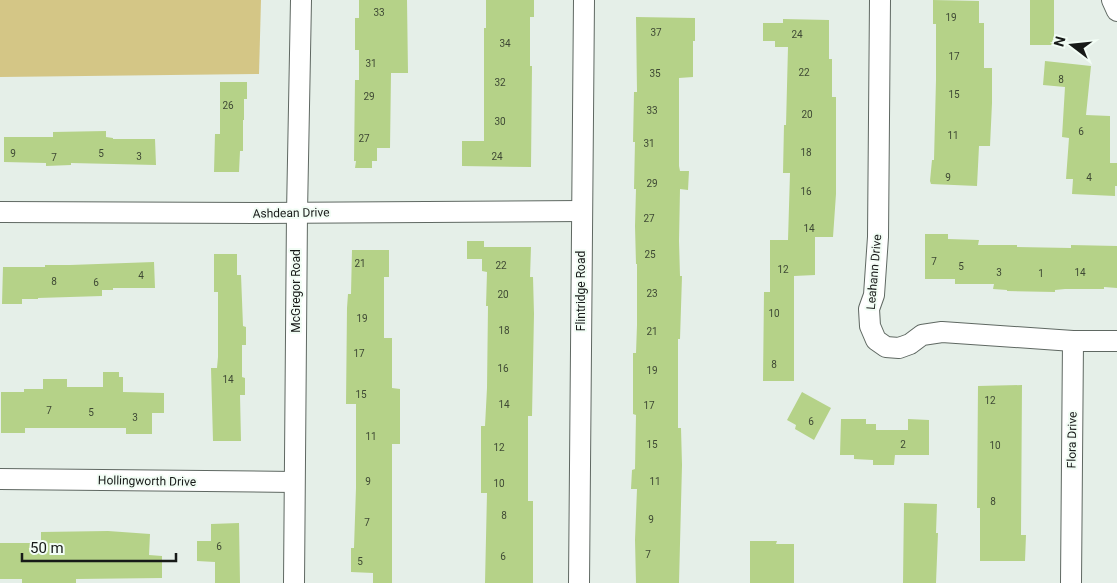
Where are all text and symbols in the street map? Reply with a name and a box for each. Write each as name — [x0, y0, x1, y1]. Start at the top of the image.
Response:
house number: 33 — [373, 7, 385, 18]
house number: 19 — [945, 12, 957, 23]
north arrow — [1047, 20, 1097, 70]
house number: 37 — [650, 27, 662, 38]
house number: 24 — [791, 29, 803, 40]
text: N — [1050, 34, 1069, 48]
house number: 34 — [499, 38, 511, 49]
house number: 17 — [948, 51, 960, 62]
house number: 31 — [365, 58, 377, 69]
house number: 22 — [798, 67, 810, 78]
house number: 35 — [649, 68, 661, 79]
house number: 8 — [1058, 74, 1064, 85]
house number: 32 — [494, 77, 506, 88]
house number: 15 — [948, 89, 960, 100]
house number: 29 — [363, 91, 375, 102]
house number: 26 — [222, 100, 234, 111]
house number: 33 — [646, 105, 658, 116]
house number: 20 — [801, 109, 813, 120]
house number: 30 — [494, 116, 506, 127]
house number: 6 — [1078, 126, 1084, 137]
house number: 11 — [947, 130, 959, 141]
house number: 27 — [358, 133, 370, 144]
house number: 31 — [643, 138, 655, 149]
house number: 18 — [800, 147, 812, 158]
house number: 9 — [10, 148, 16, 159]
house number: 5 — [98, 148, 104, 159]
house number: 3 — [136, 151, 142, 162]
house number: 24 — [491, 151, 503, 162]
house number: 7 — [51, 152, 57, 163]
house number: 9 — [945, 172, 951, 183]
house number: 4 — [1086, 172, 1092, 183]
house number: 29 — [646, 178, 658, 189]
house number: 16 — [800, 186, 812, 197]
street label: Ashdean Drive — [252, 205, 330, 221]
house number: 27 — [643, 213, 655, 224]
house number: 14 — [803, 223, 815, 234]
street label: Leahann Drive — [864, 234, 884, 310]
street label: McGregor Road — [289, 249, 303, 333]
house number: 25 — [644, 249, 656, 260]
street label: Flintridge Road — [574, 251, 588, 331]
house number: 7 — [931, 256, 937, 267]
house number: 21 — [354, 258, 366, 269]
house number: 22 — [495, 260, 507, 271]
house number: 5 — [958, 261, 964, 272]
house number: 12 — [777, 264, 789, 275]
house number: 3 — [996, 267, 1002, 278]
house number: 14 — [1074, 267, 1086, 278]
house number: 1 — [1038, 268, 1044, 279]
house number: 4 — [138, 270, 144, 281]
house number: 8 — [51, 276, 57, 287]
house number: 6 — [93, 277, 99, 288]
house number: 23 — [646, 288, 658, 299]
house number: 20 — [497, 289, 509, 300]
house number: 10 — [768, 308, 780, 319]
house number: 19 — [356, 313, 368, 324]
house number: 18 — [498, 325, 510, 336]
house number: 21 — [646, 326, 658, 337]
house number: 17 — [353, 348, 365, 359]
house number: 8 — [771, 359, 777, 370]
house number: 16 — [497, 363, 509, 374]
house number: 19 — [646, 365, 658, 376]
house number: 14 — [222, 374, 234, 385]
house number: 15 — [355, 389, 367, 400]
house number: 12 — [984, 395, 996, 406]
house number: 14 — [498, 399, 510, 410]
house number: 17 — [643, 400, 655, 411]
house number: 7 — [46, 405, 52, 416]
house number: 5 — [88, 407, 94, 418]
house number: 3 — [132, 412, 138, 423]
street label: Flora Drive — [1065, 412, 1079, 468]
house number: 6 — [808, 416, 814, 427]
house number: 11 — [365, 431, 377, 442]
house number: 15 — [646, 439, 658, 450]
house number: 2 — [900, 439, 906, 450]
house number: 10 — [989, 440, 1001, 451]
house number: 12 — [493, 442, 505, 453]
street label: Hollingworth Drive — [98, 473, 196, 489]
house number: 9 — [365, 476, 371, 487]
house number: 11 — [649, 476, 661, 487]
house number: 10 — [493, 478, 505, 489]
house number: 8 — [990, 496, 996, 507]
house number: 8 — [501, 510, 507, 521]
house number: 9 — [648, 514, 654, 525]
house number: 7 — [364, 517, 370, 528]
scale bar — [22, 530, 176, 562]
text: 50 m — [30, 539, 64, 557]
house number: 6 — [216, 541, 222, 552]
house number: 7 — [645, 549, 651, 560]
house number: 6 — [500, 551, 506, 562]
house number: 5 — [357, 556, 363, 567]

